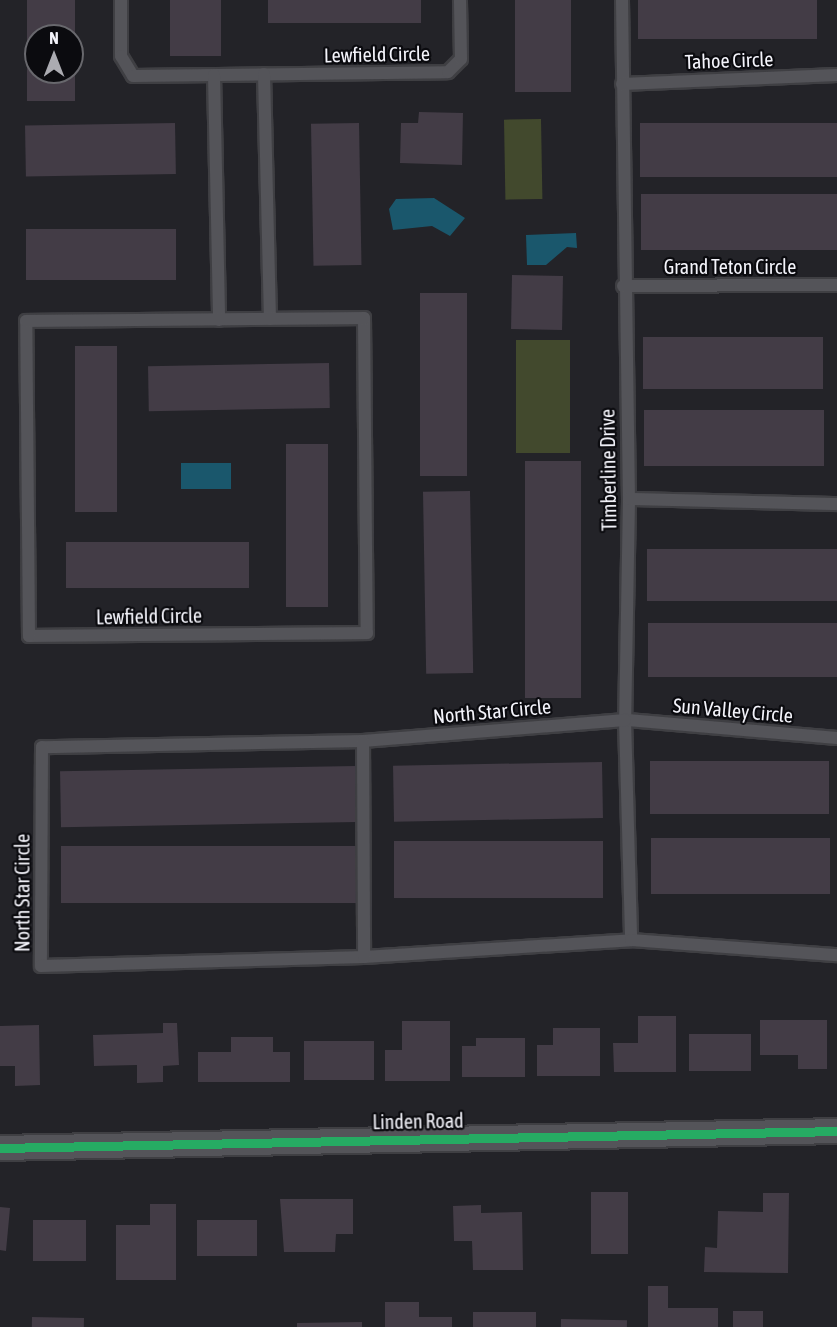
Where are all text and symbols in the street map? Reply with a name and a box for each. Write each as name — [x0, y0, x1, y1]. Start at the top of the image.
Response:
north arrow — [24, 24, 84, 84]
text: N — [49, 29, 59, 47]
street label: Lewfield Circle — [324, 41, 430, 67]
street label: Tahoe Circle — [684, 46, 774, 74]
street label: Grand Teton Circle — [664, 254, 796, 278]
street label: Timberline Drive — [595, 409, 621, 531]
street label: Lewfield Circle — [96, 603, 202, 629]
street label: Sun Valley Circle — [672, 693, 794, 727]
street label: North Star Circle — [432, 694, 552, 728]
street label: North Star Circle — [10, 834, 34, 952]
street label: Linden Road — [372, 1108, 464, 1134]

